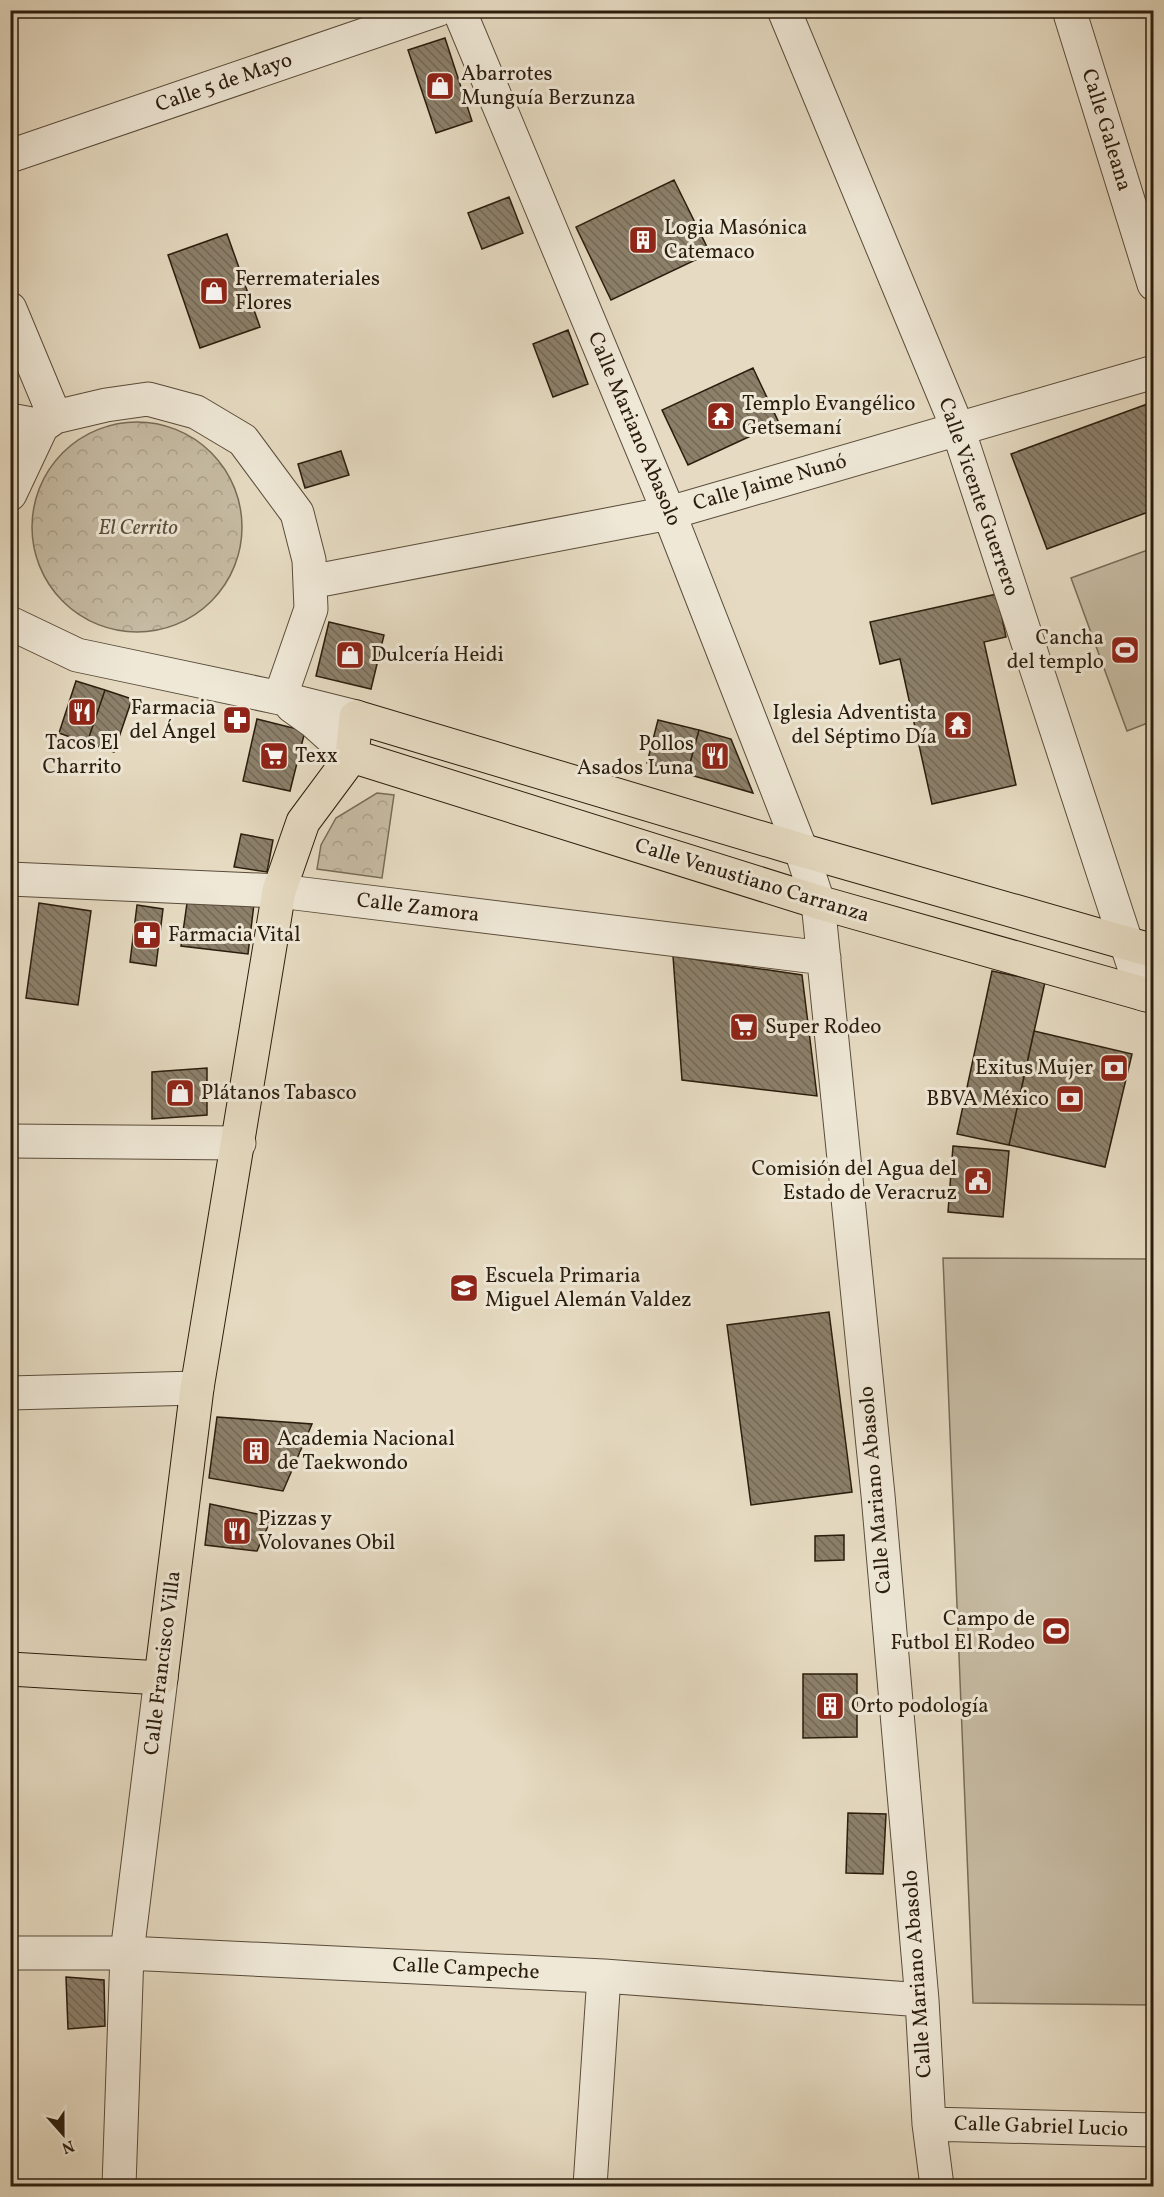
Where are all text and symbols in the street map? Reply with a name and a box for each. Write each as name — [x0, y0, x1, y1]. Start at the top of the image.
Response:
street label: Calle 5 de Mayo — [152, 46, 296, 120]
place label: Abarrotes Munguía Berzunza — [461, 60, 636, 113]
street label: Calle Galeana — [1074, 65, 1138, 195]
shop icon: Abarrotes Munguía Berzunza — [424, 70, 456, 102]
place label: Logia Masónica Catemaco — [664, 214, 808, 267]
building icon: Logia Masónica Catemaco — [627, 224, 659, 256]
place label: Ferremateriales Flores — [235, 265, 380, 318]
shop icon: Ferremateriales Flores — [198, 275, 230, 307]
street label: Calle Mariano Abasolo — [580, 327, 688, 531]
place label: Templo Evangélico Getsemaní — [742, 390, 915, 443]
street label: Calle Vicente Guerrero — [930, 394, 1026, 600]
temple icon: Templo Evangélico Getsemaní — [705, 400, 737, 432]
street label: Calle Jaime Nunó — [690, 447, 850, 519]
park label: El Cerrito — [98, 514, 178, 543]
place label: Cancha del templo — [1007, 624, 1104, 677]
sports icon: Cancha del templo — [1109, 634, 1141, 666]
shop icon: Dulcería Heidi — [334, 639, 366, 671]
place label: Dulcería Heidi — [371, 641, 504, 670]
place label: Farmacia del Ángel — [129, 694, 216, 747]
restaurant icon: Tacos El Charrito — [66, 696, 98, 728]
place label: Iglesia Adventista del Séptimo Día — [773, 699, 937, 752]
pharmacy icon: Farmacia del Ángel — [221, 704, 253, 736]
temple icon: Iglesia Adventista del Séptimo Día — [942, 709, 974, 741]
place label: Tacos El Charrito — [43, 729, 121, 782]
place label: Pollos Asados Luna — [577, 730, 694, 783]
supermarket icon: Texx — [258, 740, 290, 772]
restaurant icon: Pollos Asados Luna — [699, 740, 731, 772]
place label: Texx — [295, 742, 338, 771]
street label: Calle Venustiano Carranza — [631, 831, 873, 931]
street label: Calle Zamora — [355, 886, 481, 930]
pharmacy icon: Farmacia Vital — [131, 919, 163, 951]
place label: Farmacia Vital — [168, 921, 301, 950]
supermarket icon: Super Rodeo — [728, 1011, 760, 1043]
place label: Super Rodeo — [765, 1013, 882, 1042]
bank icon: Exitus Mujer — [1098, 1052, 1130, 1084]
place label: Exitus Mujer — [975, 1054, 1093, 1083]
shop icon: Plátanos Tabasco — [164, 1077, 196, 1109]
place label: Plátanos Tabasco — [201, 1079, 357, 1108]
bank icon: BBVA México — [1054, 1083, 1086, 1115]
place label: BBVA México — [926, 1085, 1049, 1114]
place label: Comisión del Agua del Estado de Veracruz — [752, 1155, 957, 1208]
public building icon: Comisión del Agua del Estado de Veracruz — [962, 1165, 994, 1197]
place label: Escuela Primaria Miguel Alemán Valdez — [485, 1262, 692, 1315]
school or university icon: Escuela Primaria Miguel Alemán Valdez — [448, 1272, 480, 1304]
street label: Calle Mariano Abasolo — [852, 1385, 900, 1595]
place label: Academia Nacional de Taekwondo — [277, 1425, 455, 1478]
building icon: Academia Nacional de Taekwondo — [240, 1435, 272, 1467]
place label: Pizzas y Volovanes Obil — [258, 1505, 395, 1558]
restaurant icon: Pizzas y Volovanes Obil — [221, 1515, 253, 1547]
street label: Calle Francisco Villa — [137, 1569, 189, 1757]
place label: Campo de Futbol El Rodeo — [891, 1605, 1035, 1658]
sports icon: Campo de Futbol El Rodeo — [1040, 1615, 1072, 1647]
building icon: Orto podología — [814, 1690, 846, 1722]
place label: Orto podología — [851, 1692, 989, 1721]
street label: Calle Mariano Abasolo — [896, 1869, 940, 2079]
street label: Calle Campeche — [392, 1951, 540, 1987]
north arrow — [33, 2104, 93, 2164]
street label: Calle Gabriel Lucio — [953, 2109, 1129, 2145]
text: N — [58, 2134, 77, 2159]

